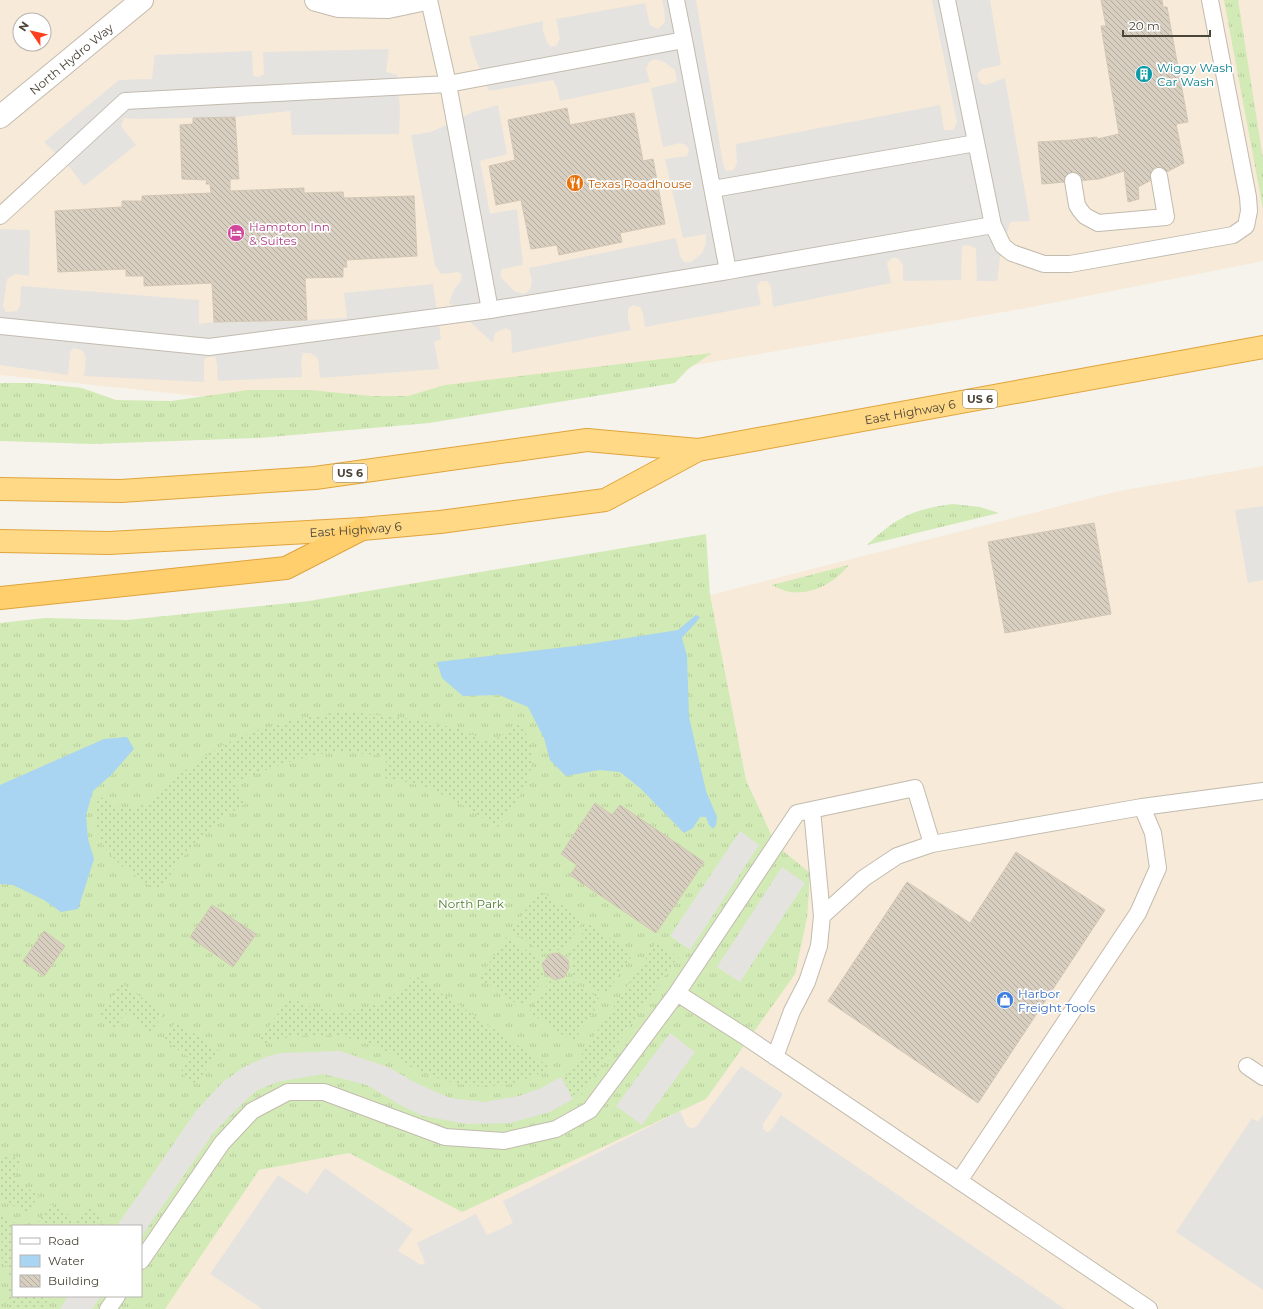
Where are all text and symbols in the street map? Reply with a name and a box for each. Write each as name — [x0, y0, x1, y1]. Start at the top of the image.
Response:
north arrow — [12, 12, 52, 52]
scale bar — [1123, 12, 1210, 38]
text: 20 m — [1129, 18, 1160, 33]
text: N — [15, 19, 32, 34]
street label: North Hydro Way — [26, 19, 116, 97]
place label: Wiggy Wash Car Wash — [1157, 60, 1233, 89]
building icon: Wiggy Wash Car Wash — [1134, 64, 1154, 84]
restaurant icon: Texas Roadhouse — [565, 173, 585, 193]
place label: Texas Roadhouse — [588, 176, 692, 191]
place label: Hampton Inn & Suites — [249, 219, 330, 248]
hotel icon: Hampton Inn & Suites — [226, 223, 246, 243]
road number: US 6 — [963, 390, 997, 408]
street label: East Highway 6 — [863, 396, 957, 427]
road number: US 6 — [333, 464, 367, 482]
street label: East Highway 6 — [309, 518, 402, 539]
park label: North Park — [438, 896, 505, 911]
place label: Harbor Freight Tools — [1018, 986, 1095, 1015]
shop icon: Harbor Freight Tools — [995, 990, 1015, 1010]
legend — [12, 1225, 142, 1297]
text: Road — [48, 1233, 79, 1248]
text: Water — [48, 1253, 85, 1268]
text: Building — [48, 1273, 99, 1288]

